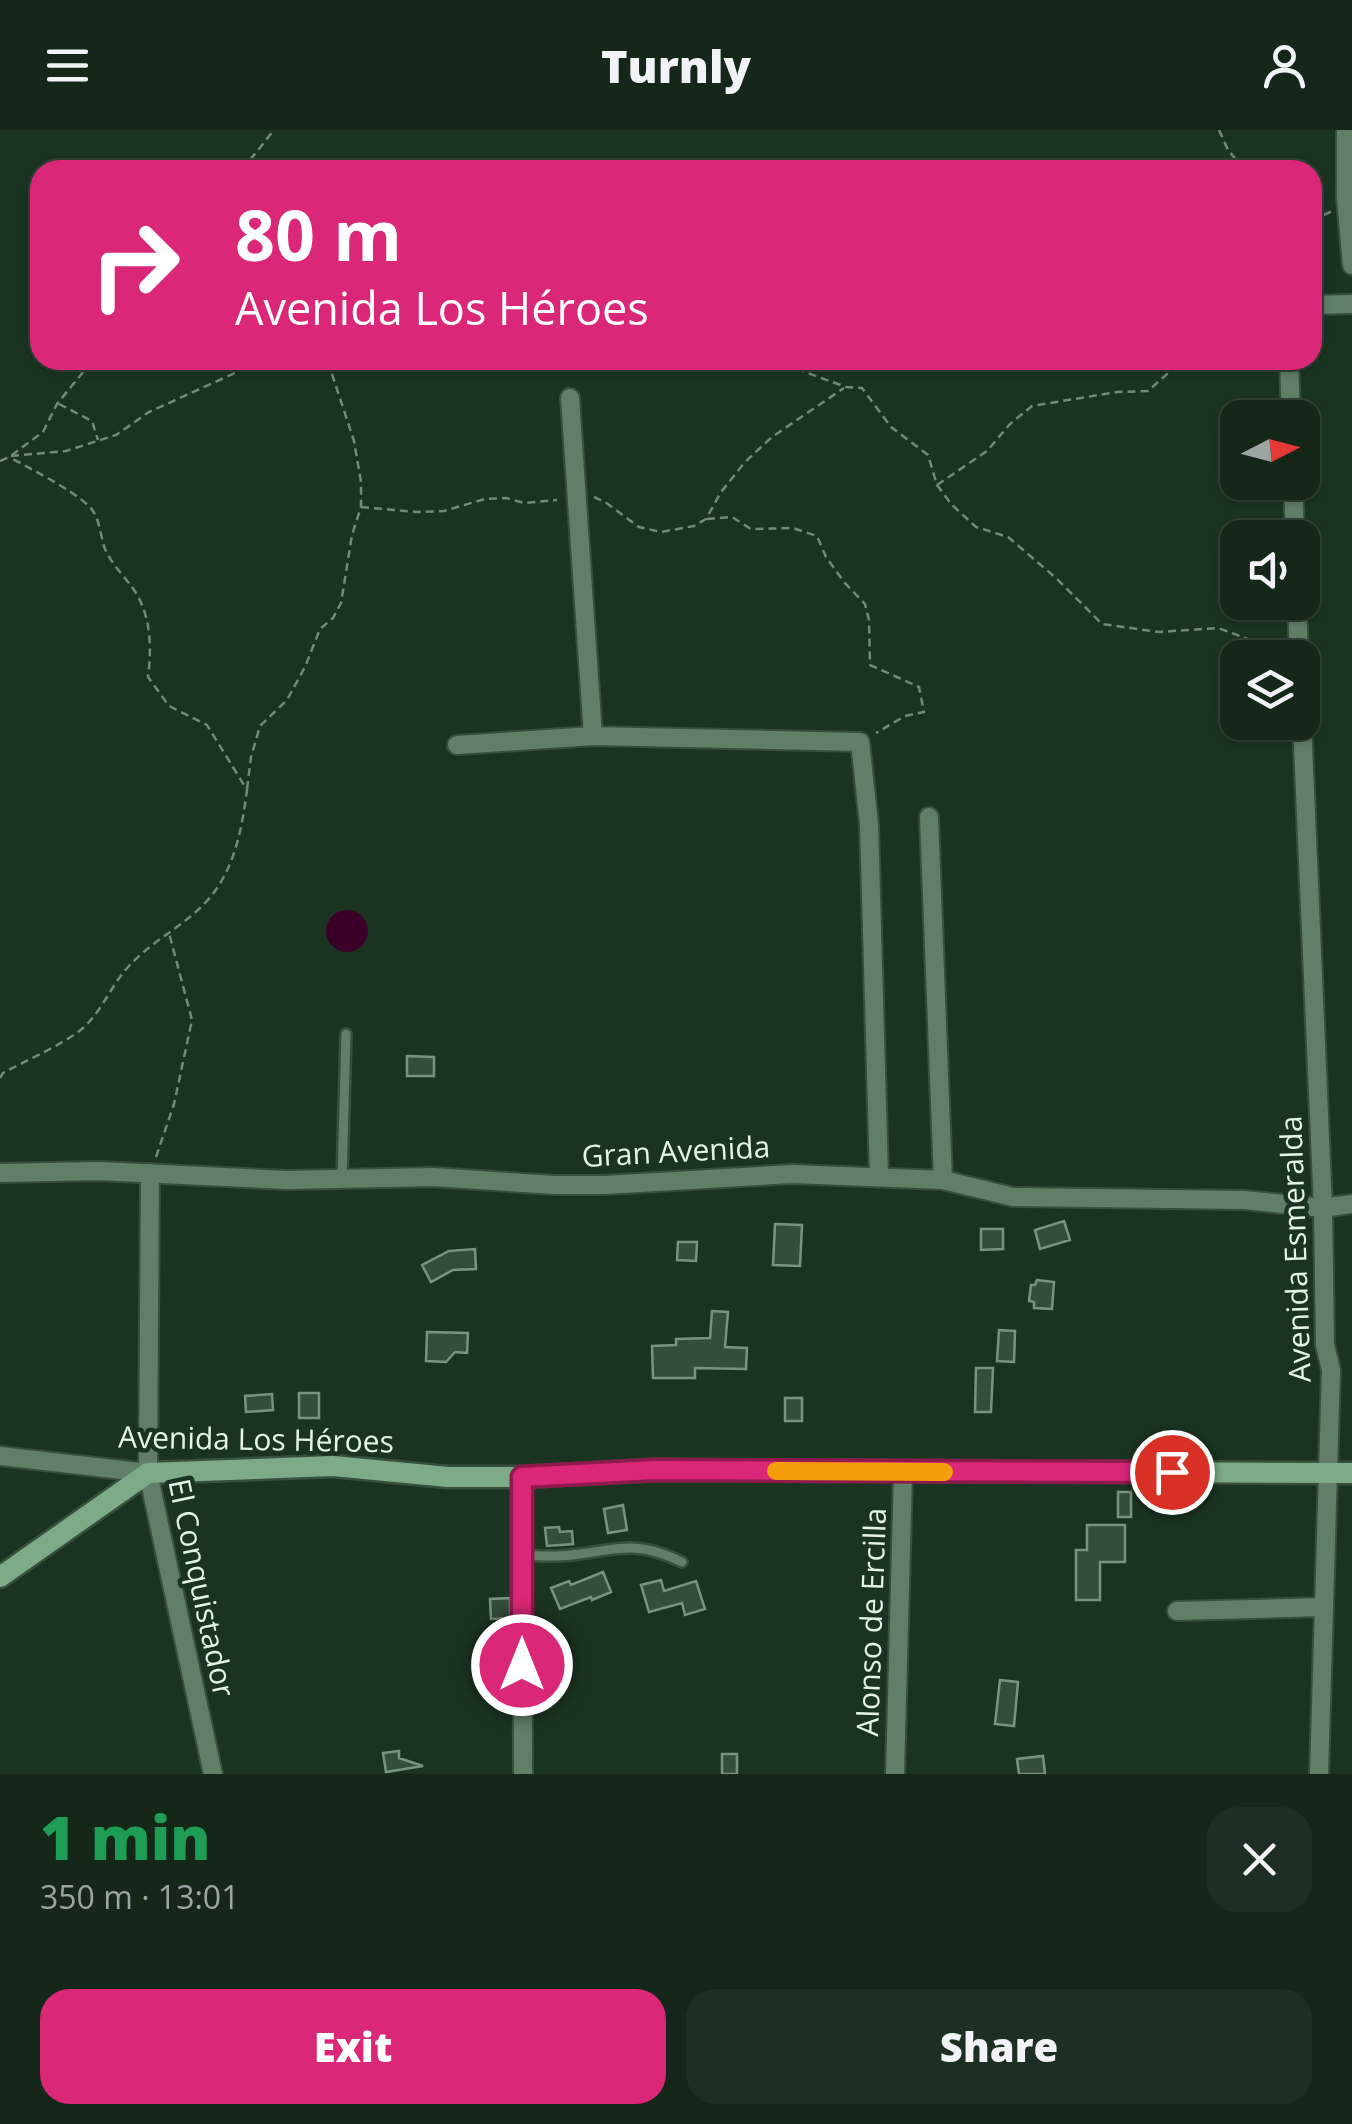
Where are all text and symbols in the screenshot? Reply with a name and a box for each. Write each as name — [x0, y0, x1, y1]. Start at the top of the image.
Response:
text: Turnly — [601, 35, 751, 96]
icon: menu — [40, 38, 95, 93]
icon: person — [1257, 38, 1312, 93]
text: 80 m — [235, 186, 402, 282]
icon: right — [70, 200, 200, 330]
text: Avenida Los Héroes — [235, 277, 649, 338]
north arrow — [1220, 400, 1320, 500]
map controls — [1220, 400, 1320, 740]
button: sound — [1220, 520, 1320, 620]
button: layers — [1220, 640, 1320, 740]
street label: Avenida Esmeralda — [1269, 1115, 1320, 1383]
street label: Gran Avenida — [581, 1125, 771, 1176]
street label: Avenida Los Héroes — [118, 1416, 394, 1461]
pin — [1130, 1430, 1215, 1515]
icon: arrive — [1145, 1445, 1200, 1500]
street label: El Conquistador — [159, 1475, 246, 1701]
street label: Alonso de Ercilla — [846, 1507, 895, 1737]
position arrow — [470, 1613, 574, 1717]
text: 1 min — [40, 1796, 210, 1878]
button: close — [1207, 1807, 1312, 1912]
text: 350 m · 13:01 — [40, 1875, 239, 1918]
button: Exit — [40, 1989, 666, 2104]
button: Share — [686, 1989, 1312, 2104]

